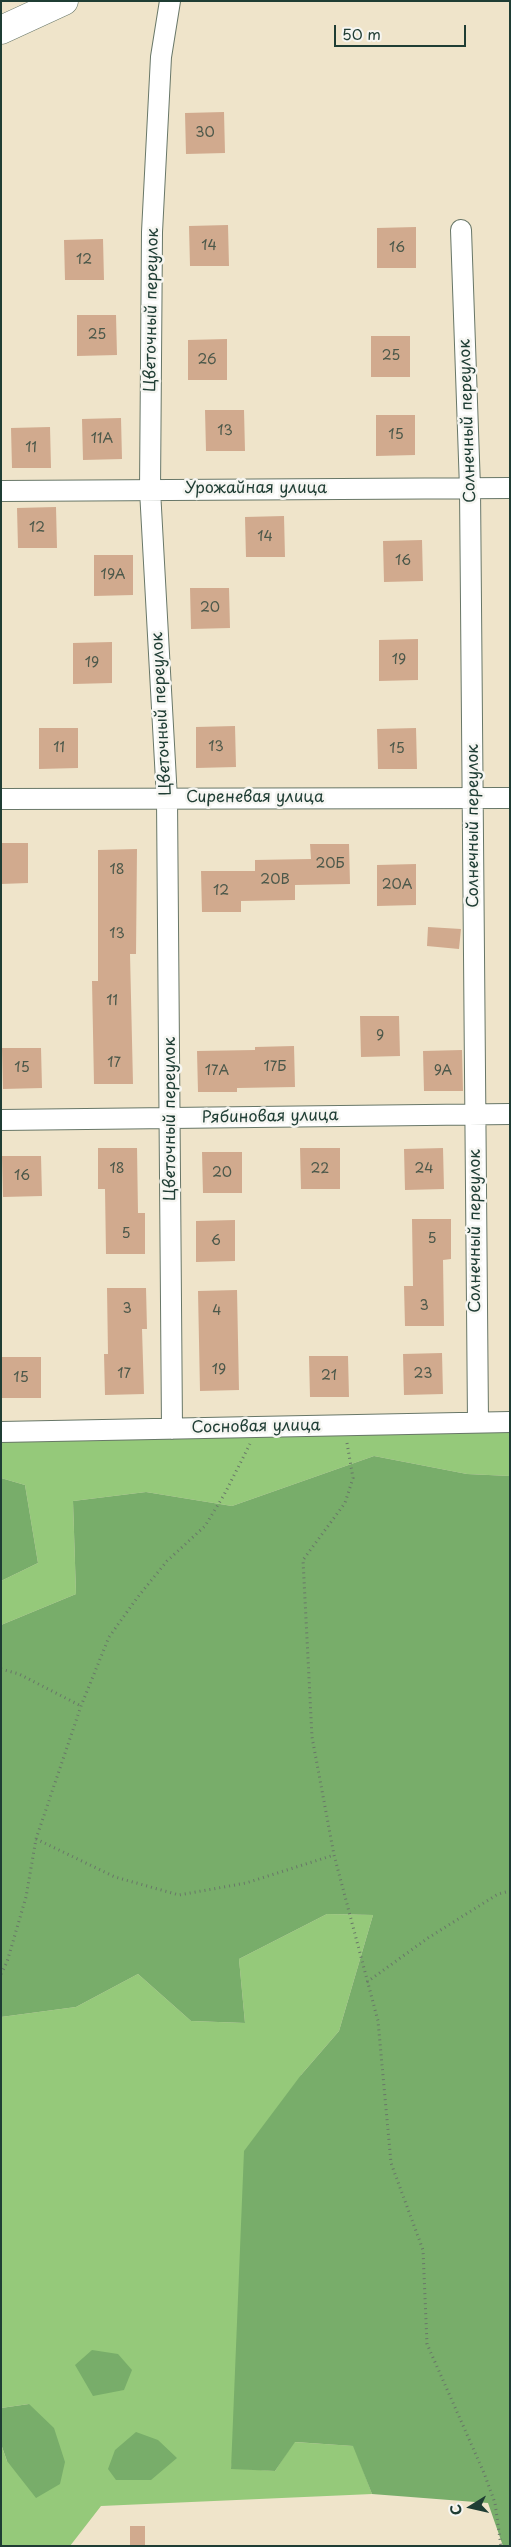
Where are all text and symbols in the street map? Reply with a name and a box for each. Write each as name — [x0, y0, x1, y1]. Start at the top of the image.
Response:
scale bar — [336, 15, 468, 47]
text: 50 m — [342, 22, 381, 45]
house number: 30 — [195, 125, 215, 141]
street label: Цветочный переулок — [141, 228, 163, 392]
house number: 14 — [201, 238, 217, 254]
house number: 16 — [389, 240, 405, 256]
house number: 12 — [76, 252, 92, 268]
house number: 25 — [88, 327, 106, 343]
street label: Солнечный переулок — [456, 339, 480, 503]
house number: 25 — [382, 348, 400, 364]
house number: 26 — [197, 352, 217, 368]
house number: 13 — [217, 423, 233, 439]
house number: 15 — [388, 427, 404, 443]
house number: 11А — [91, 431, 113, 447]
house number: 11 — [25, 440, 37, 456]
street label: Урожайная улица — [185, 479, 327, 499]
house number: 12 — [29, 520, 45, 536]
house number: 14 — [257, 529, 273, 545]
house number: 16 — [395, 553, 411, 569]
house number: 19А — [101, 567, 125, 583]
house number: 20 — [200, 600, 220, 616]
street label: Цветочный переулок — [148, 632, 176, 796]
house number: 19 — [392, 652, 406, 668]
house number: 19 — [85, 655, 99, 671]
house number: 13 — [208, 739, 224, 755]
house number: 11 — [53, 740, 65, 756]
house number: 15 — [389, 741, 405, 757]
street label: Солнечный переулок — [464, 744, 484, 908]
street label: Сиреневая улица — [186, 788, 324, 808]
house number: 20Б — [315, 856, 345, 872]
house number: 18 — [109, 862, 125, 878]
house number: 20В — [260, 872, 290, 888]
house number: 20А — [382, 877, 412, 893]
house number: 12 — [213, 883, 229, 899]
house number: 13 — [109, 926, 125, 942]
house number: 11 — [106, 993, 118, 1009]
house number: 9 — [376, 1028, 384, 1044]
street label: Цветочный переулок — [161, 1037, 181, 1201]
house number: 17 — [107, 1055, 121, 1071]
house number: 17Б — [264, 1059, 286, 1075]
house number: 15 — [14, 1060, 30, 1076]
house number: 17А — [205, 1063, 229, 1079]
house number: 9А — [434, 1063, 452, 1079]
street label: Рябиновая улица — [201, 1106, 339, 1128]
street label: Солнечный переулок — [466, 1149, 486, 1313]
house number: 18 — [109, 1161, 125, 1177]
house number: 22 — [311, 1161, 329, 1177]
house number: 24 — [415, 1161, 433, 1177]
house number: 20 — [212, 1165, 232, 1181]
house number: 16 — [14, 1168, 30, 1184]
house number: 5 — [121, 1226, 131, 1242]
house number: 5 — [427, 1231, 437, 1247]
house number: 6 — [211, 1233, 221, 1249]
house number: 3 — [419, 1298, 429, 1314]
house number: 3 — [122, 1301, 132, 1317]
house number: 4 — [212, 1303, 222, 1319]
house number: 19 — [212, 1362, 226, 1378]
house number: 17 — [117, 1366, 131, 1382]
house number: 23 — [414, 1366, 432, 1382]
house number: 21 — [321, 1368, 337, 1384]
house number: 15 — [13, 1370, 29, 1386]
street label: Сосновая улица — [191, 1416, 321, 1438]
north arrow — [446, 2482, 496, 2532]
text: С — [444, 2503, 467, 2517]

